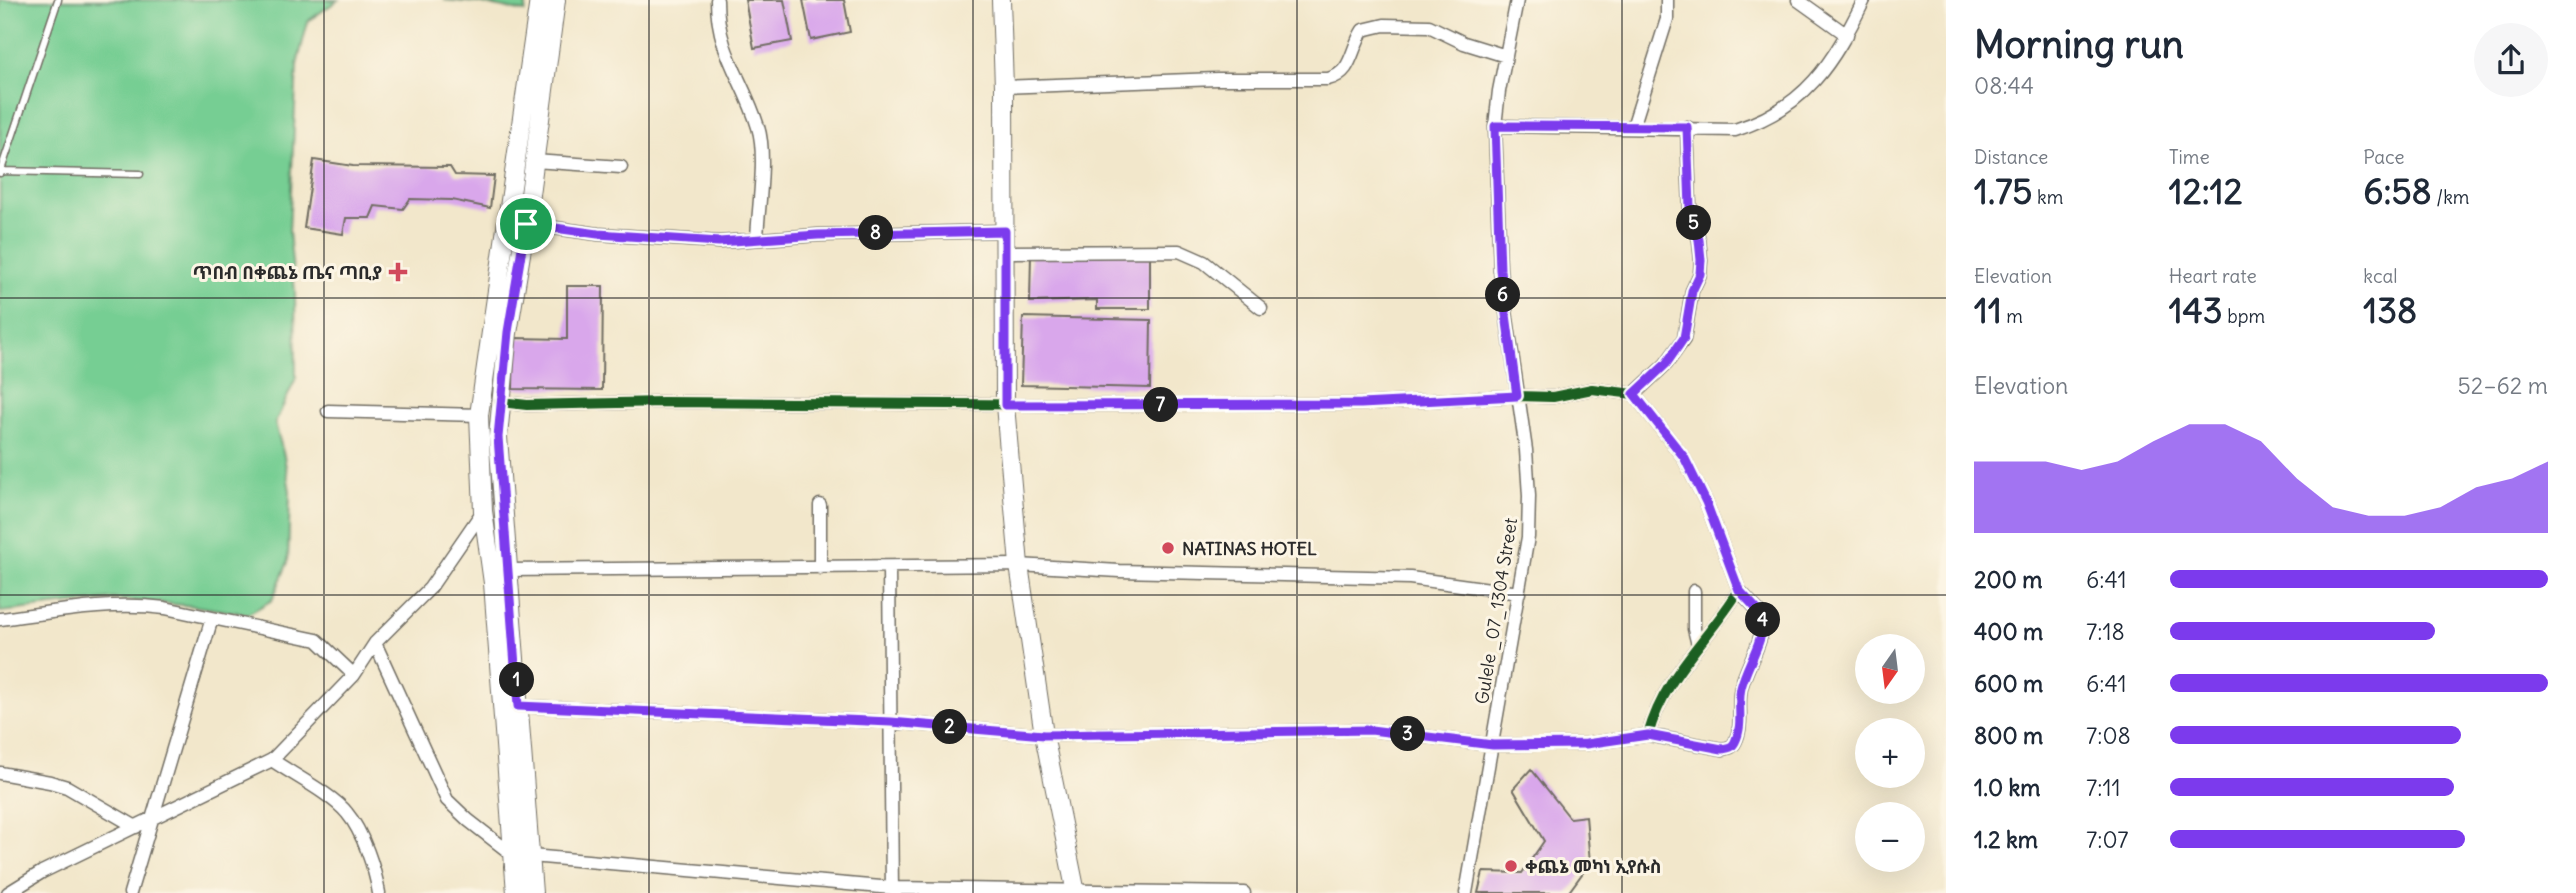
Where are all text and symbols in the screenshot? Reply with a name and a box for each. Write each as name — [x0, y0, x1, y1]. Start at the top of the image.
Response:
text: Morning run — [1974, 21, 2184, 68]
button: share — [2474, 23, 2548, 97]
text: 08:44 — [1974, 71, 2034, 100]
text: Distance — [1974, 145, 2048, 169]
text: Time — [2169, 145, 2210, 169]
text: Pace — [2363, 145, 2405, 169]
text: 1.75 — [1974, 169, 2032, 213]
text: 12:12 — [2169, 169, 2243, 213]
text: 6:58 — [2363, 169, 2432, 213]
text: km — [2032, 185, 2063, 209]
text: /km — [2432, 185, 2470, 209]
pin — [496, 194, 556, 254]
icon: arrive — [507, 205, 545, 243]
pin: 5 — [1676, 206, 1712, 241]
text: 5 — [1688, 210, 1699, 234]
pin: 8 — [858, 216, 894, 250]
text: 8 — [870, 220, 881, 244]
place label: ጥበብ በቀጨኔ ጤና ጣቢያ — [193, 261, 382, 284]
marker: ጥበብ በቀጨኔ ጤና ጣቢያ — [388, 262, 408, 282]
text: Elevation — [1974, 264, 2052, 288]
text: Heart rate — [2169, 264, 2257, 288]
text: kcal — [2363, 264, 2398, 288]
pin: 6 — [1486, 278, 1520, 312]
text: 6 — [1497, 282, 1508, 306]
text: 11 — [1974, 288, 2002, 332]
text: 143 — [2169, 288, 2223, 332]
text: 138 — [2363, 288, 2417, 332]
text: m — [2002, 304, 2023, 328]
text: bpm — [2223, 304, 2265, 328]
text: Elevation — [1974, 371, 2068, 400]
text: 52–62 m — [2458, 371, 2548, 400]
pin: 7 — [1144, 388, 1178, 422]
text: 7 — [1156, 392, 1165, 416]
street label: Gulele _07_1304 Street — [1470, 516, 1522, 706]
place label: NATINAS HOTEL — [1182, 537, 1317, 560]
marker: NATINAS HOTEL — [1160, 540, 1176, 556]
text: 200 m — [1974, 565, 2043, 594]
text: 6:41 — [2086, 565, 2127, 594]
pin: 4 — [1746, 602, 1780, 638]
text: 4 — [1757, 607, 1768, 631]
text: 400 m — [1974, 617, 2043, 646]
text: 7:18 — [2086, 617, 2125, 646]
north arrow — [1855, 634, 1925, 704]
map controls — [1855, 634, 1925, 872]
pin: 1 — [500, 662, 534, 698]
text: 1 — [513, 667, 520, 691]
text: 600 m — [1974, 669, 2043, 698]
text: 6:41 — [2086, 669, 2127, 698]
pin: 2 — [932, 710, 968, 744]
text: 2 — [944, 714, 955, 738]
pin: 3 — [1390, 716, 1426, 752]
button: + — [1855, 718, 1925, 788]
text: 3 — [1402, 721, 1413, 745]
text: 800 m — [1974, 721, 2043, 750]
text: 7:08 — [2086, 721, 2131, 750]
text: 1.0 km — [1974, 773, 2040, 802]
text: 7:11 — [2086, 773, 2121, 802]
button: − — [1855, 802, 1925, 872]
text: 1.2 km — [1974, 825, 2038, 854]
text: 7:07 — [2086, 825, 2129, 854]
place label: ቀጨኔ መካነ ኢየሱስ — [1525, 855, 1661, 878]
marker: ቀጨኔ መካነ ኢየሱስ — [1503, 858, 1519, 874]

